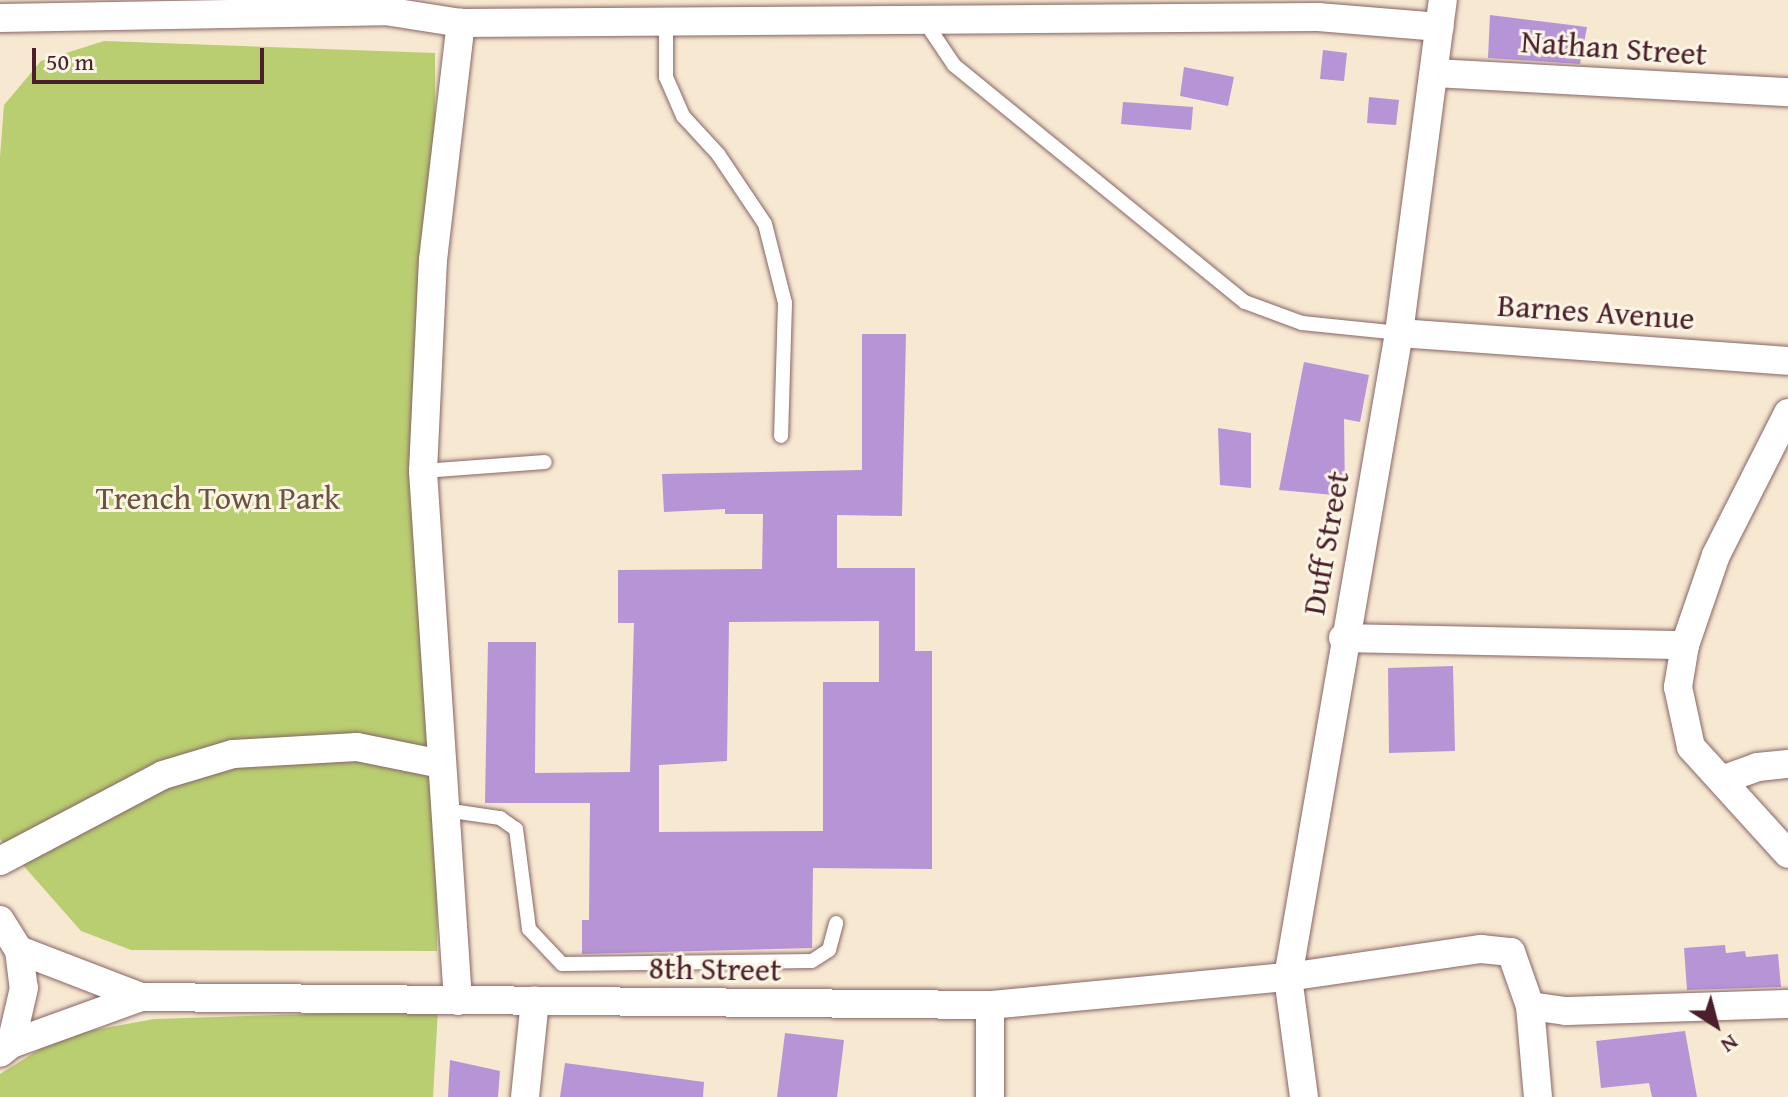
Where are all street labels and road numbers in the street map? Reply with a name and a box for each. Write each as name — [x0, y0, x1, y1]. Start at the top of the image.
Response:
street label: Nathan Street — [1520, 22, 1708, 74]
street label: Barnes Avenue — [1496, 286, 1696, 338]
street label: Duff Street — [1294, 468, 1358, 618]
street label: 8th Street — [648, 949, 782, 989]

